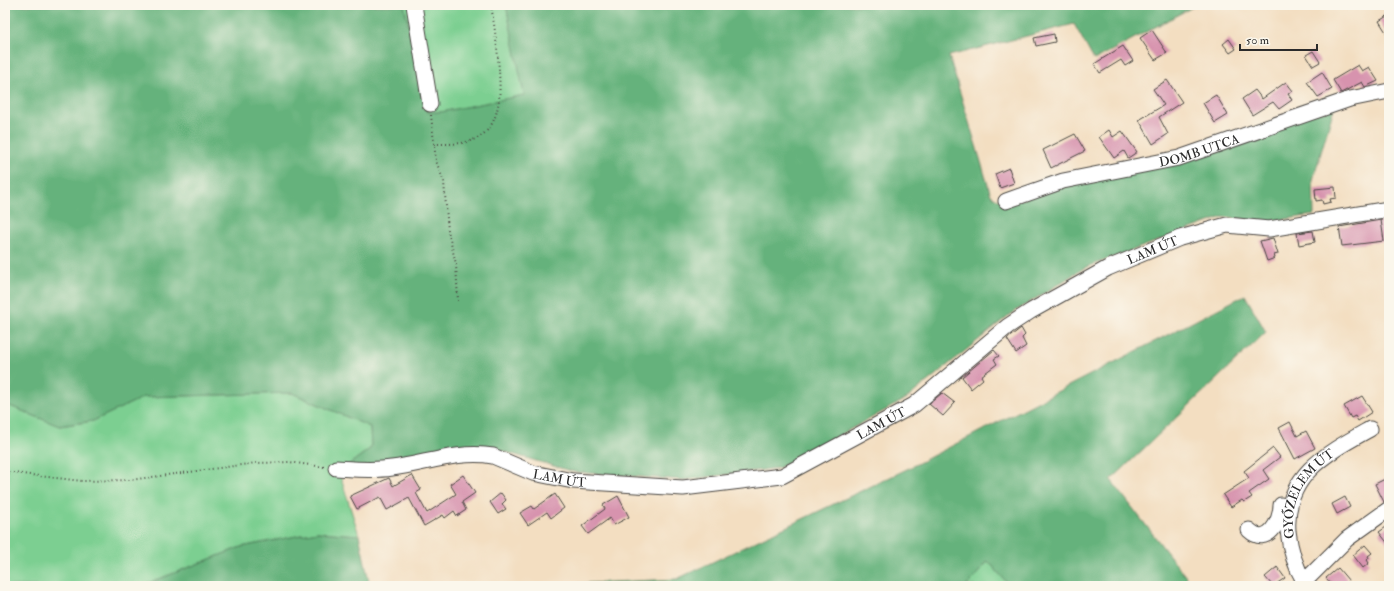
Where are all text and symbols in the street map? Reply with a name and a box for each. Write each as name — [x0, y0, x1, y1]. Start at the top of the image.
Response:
scale bar — [1240, 26, 1317, 52]
text: 50 m — [1246, 33, 1270, 48]
street label: DOMB UTCA — [1158, 131, 1242, 171]
street label: LAM ÚT — [1125, 233, 1181, 268]
street label: LAM ÚT — [854, 404, 909, 443]
street label: GYŐZELEM ÚT — [1280, 445, 1337, 540]
street label: LAM ÚT — [531, 466, 587, 491]

